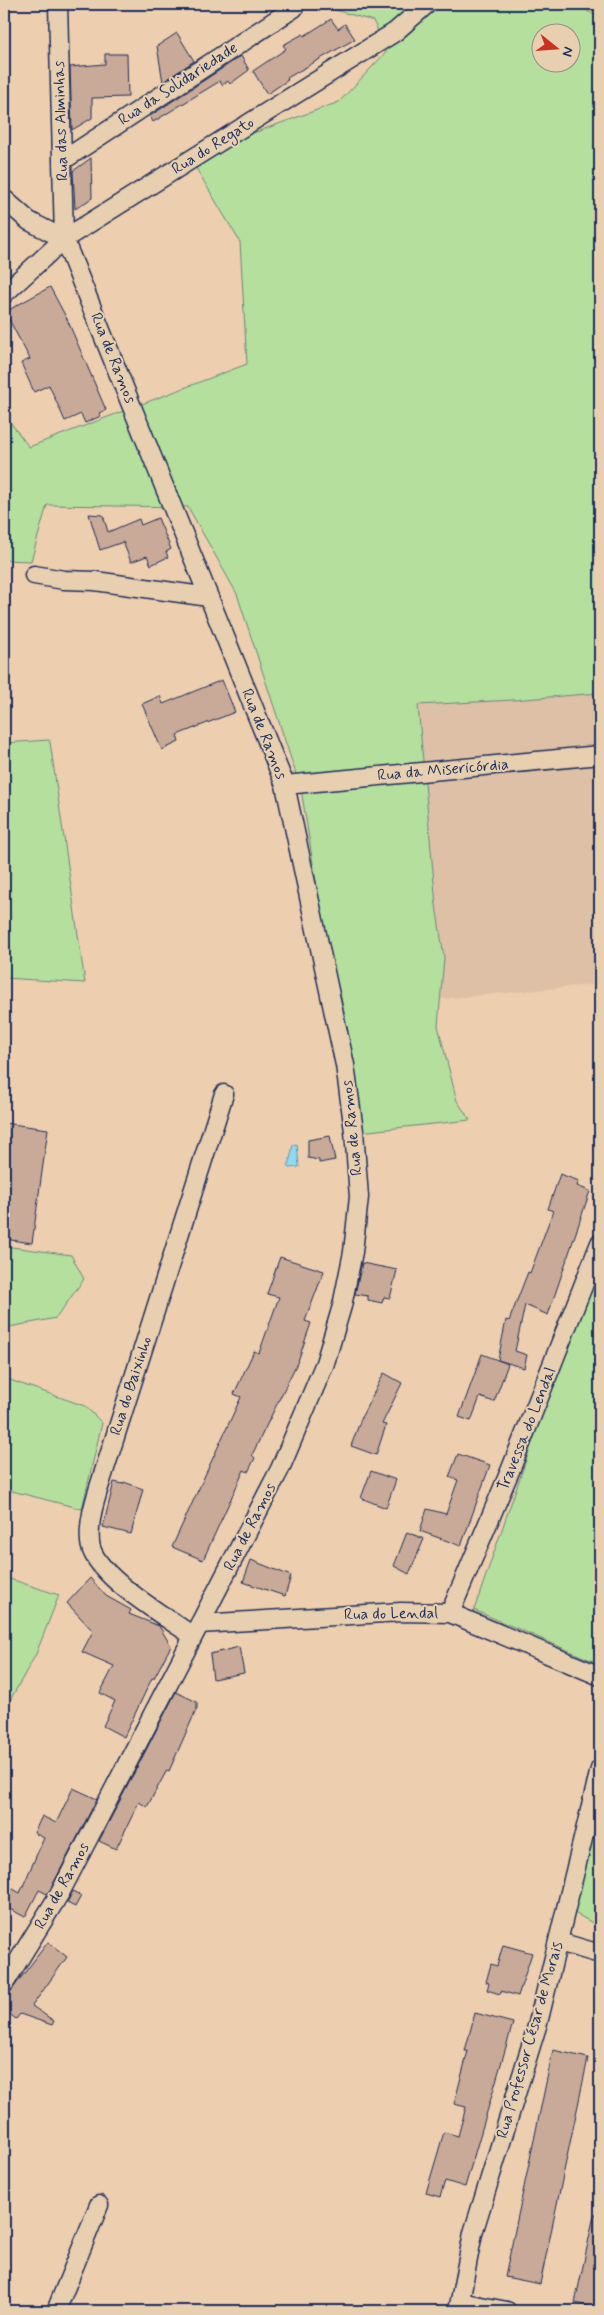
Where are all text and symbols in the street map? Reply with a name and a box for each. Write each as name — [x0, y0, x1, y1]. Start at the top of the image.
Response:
north arrow — [532, 22, 582, 72]
street label: Rua da Solidariedade — [114, 38, 242, 130]
text: N — [558, 44, 577, 59]
street label: Rua das Alminhas — [48, 61, 74, 181]
street label: Rua do Regato — [168, 112, 259, 181]
street label: Rua de Ramos — [85, 310, 141, 406]
street label: Rua de Ramos — [236, 686, 292, 782]
street label: Rua da Misericórdia — [376, 754, 510, 786]
street label: Rua de Ramos — [337, 1079, 367, 1177]
street label: Rua do Baixinho — [105, 1334, 157, 1438]
street label: Travessa do Lendal — [493, 1364, 561, 1494]
street label: Rua de Ramos — [219, 1479, 281, 1575]
street label: Rua do Lendal — [344, 1603, 438, 1625]
street label: Rua de Ramos — [30, 1839, 94, 1933]
street label: Rua Professor César de Morais — [492, 1939, 568, 2141]

